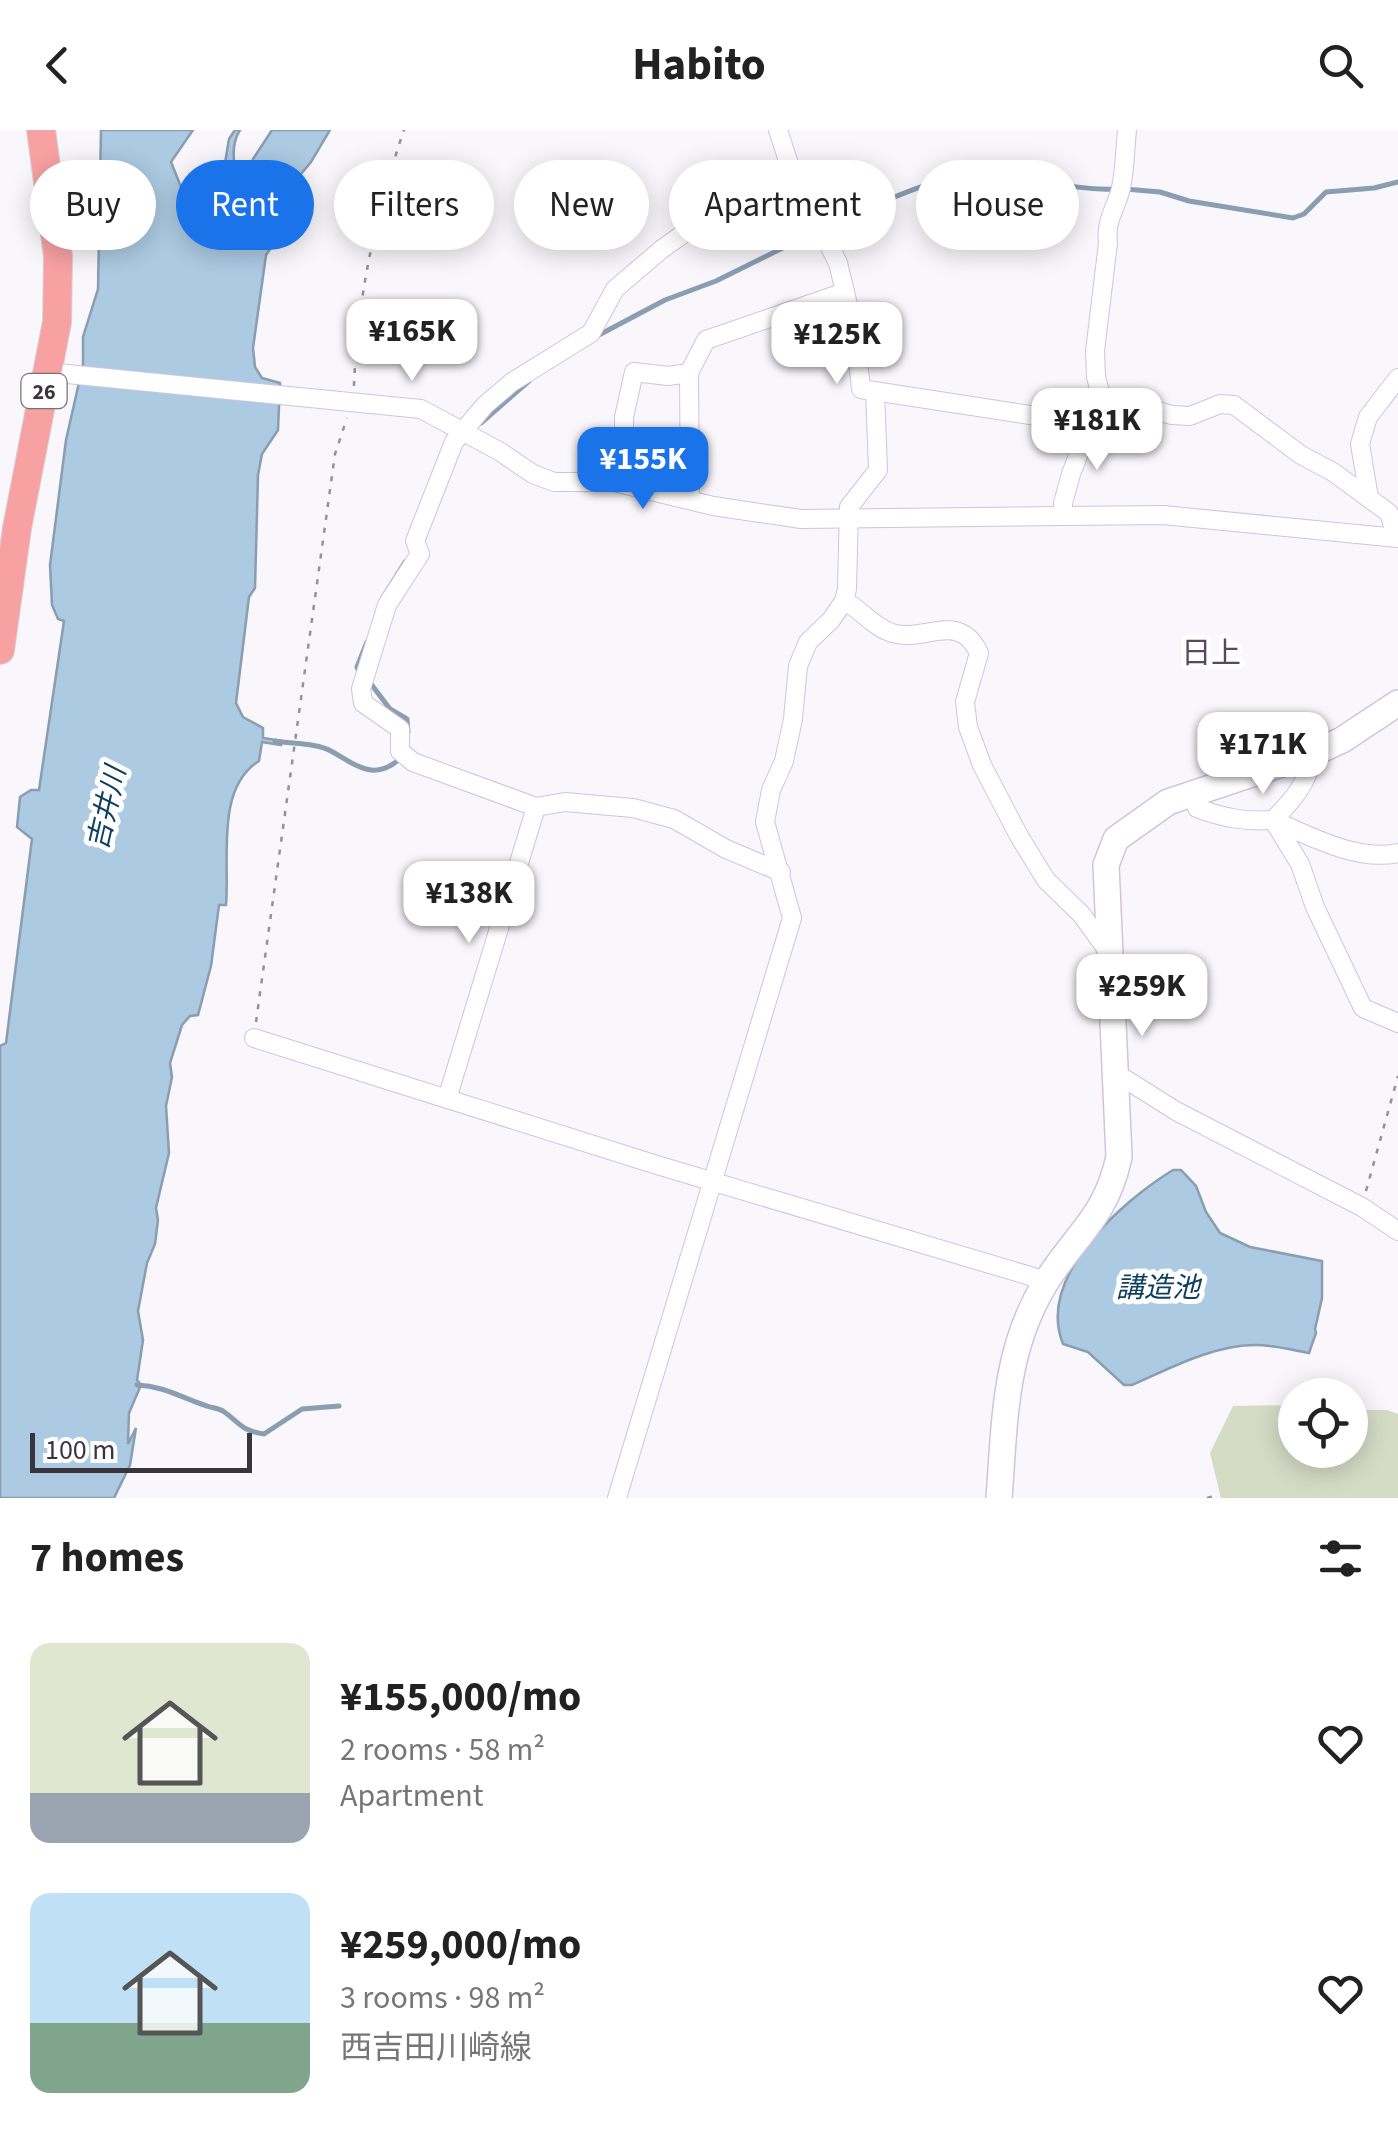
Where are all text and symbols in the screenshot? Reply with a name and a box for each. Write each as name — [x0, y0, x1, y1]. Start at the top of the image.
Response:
text: Habito — [632, 33, 766, 97]
icon: back — [30, 38, 85, 93]
icon: search — [1313, 38, 1368, 93]
chip: Buy — [30, 160, 156, 250]
chip: Rent — [176, 160, 314, 250]
chip: Filters — [334, 160, 494, 250]
chip: New — [514, 160, 649, 250]
chip: Apartment — [669, 160, 896, 250]
chip: House — [916, 160, 1079, 250]
pin: ¥165K — [342, 299, 482, 384]
pin: ¥125K — [767, 302, 907, 387]
text: ¥165K — [368, 308, 456, 354]
text: ¥125K — [793, 311, 881, 357]
road number: 26 — [22, 374, 66, 408]
pin: ¥181K — [1027, 388, 1167, 473]
text: ¥181K — [1053, 397, 1141, 443]
pin: ¥155K — [573, 427, 713, 512]
text: ¥155K — [599, 436, 687, 482]
district label: 日上 — [1181, 632, 1241, 675]
pin: ¥171K — [1193, 712, 1333, 797]
text: ¥171K — [1219, 721, 1307, 767]
water label: 吉井川 — [78, 760, 137, 854]
pin: ¥138K — [399, 861, 539, 946]
text: ¥138K — [425, 870, 513, 916]
pin: ¥259K — [1072, 954, 1212, 1039]
text: ¥259K — [1098, 963, 1186, 1009]
water label: 講造池 — [1116, 1268, 1203, 1308]
map controls — [1278, 1378, 1368, 1468]
button: locate — [1278, 1378, 1368, 1468]
scale bar — [30, 1428, 252, 1472]
text: 100 m — [45, 1430, 116, 1470]
text: 7 homes — [30, 1528, 184, 1588]
icon: filters — [1313, 1531, 1368, 1586]
text: ¥155,000/mo — [340, 1667, 581, 1727]
icon: home — [110, 1683, 230, 1803]
icon: heart — [1313, 1716, 1368, 1771]
text: 2 rooms · 58 m² — [340, 1727, 545, 1773]
text: Apartment — [340, 1773, 483, 1819]
text: ¥259,000/mo — [340, 1915, 581, 1975]
icon: home — [110, 1933, 230, 2053]
icon: heart — [1313, 1966, 1368, 2021]
text: 3 rooms · 98 m² — [340, 1975, 545, 2021]
text: 西吉田川崎線 — [340, 2025, 532, 2071]

